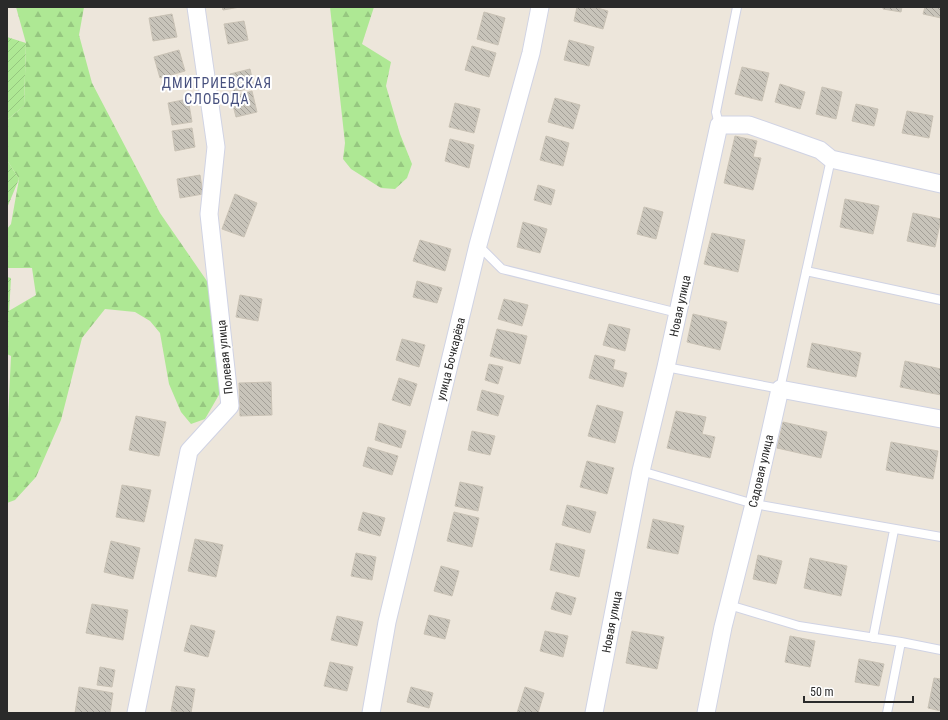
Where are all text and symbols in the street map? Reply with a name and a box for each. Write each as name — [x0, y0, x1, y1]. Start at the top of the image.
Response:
district label: ДМИТРИЕВСКАЯ СЛОБОДА — [162, 75, 272, 107]
street label: Новая улица — [667, 274, 693, 338]
street label: улица Бочкарёва — [434, 316, 468, 402]
street label: Полевая улица — [214, 319, 236, 395]
street label: Садовая улица — [746, 433, 776, 509]
street label: Новая улица — [599, 590, 625, 654]
scale bar — [804, 678, 913, 704]
text: 50 m — [810, 685, 834, 699]

